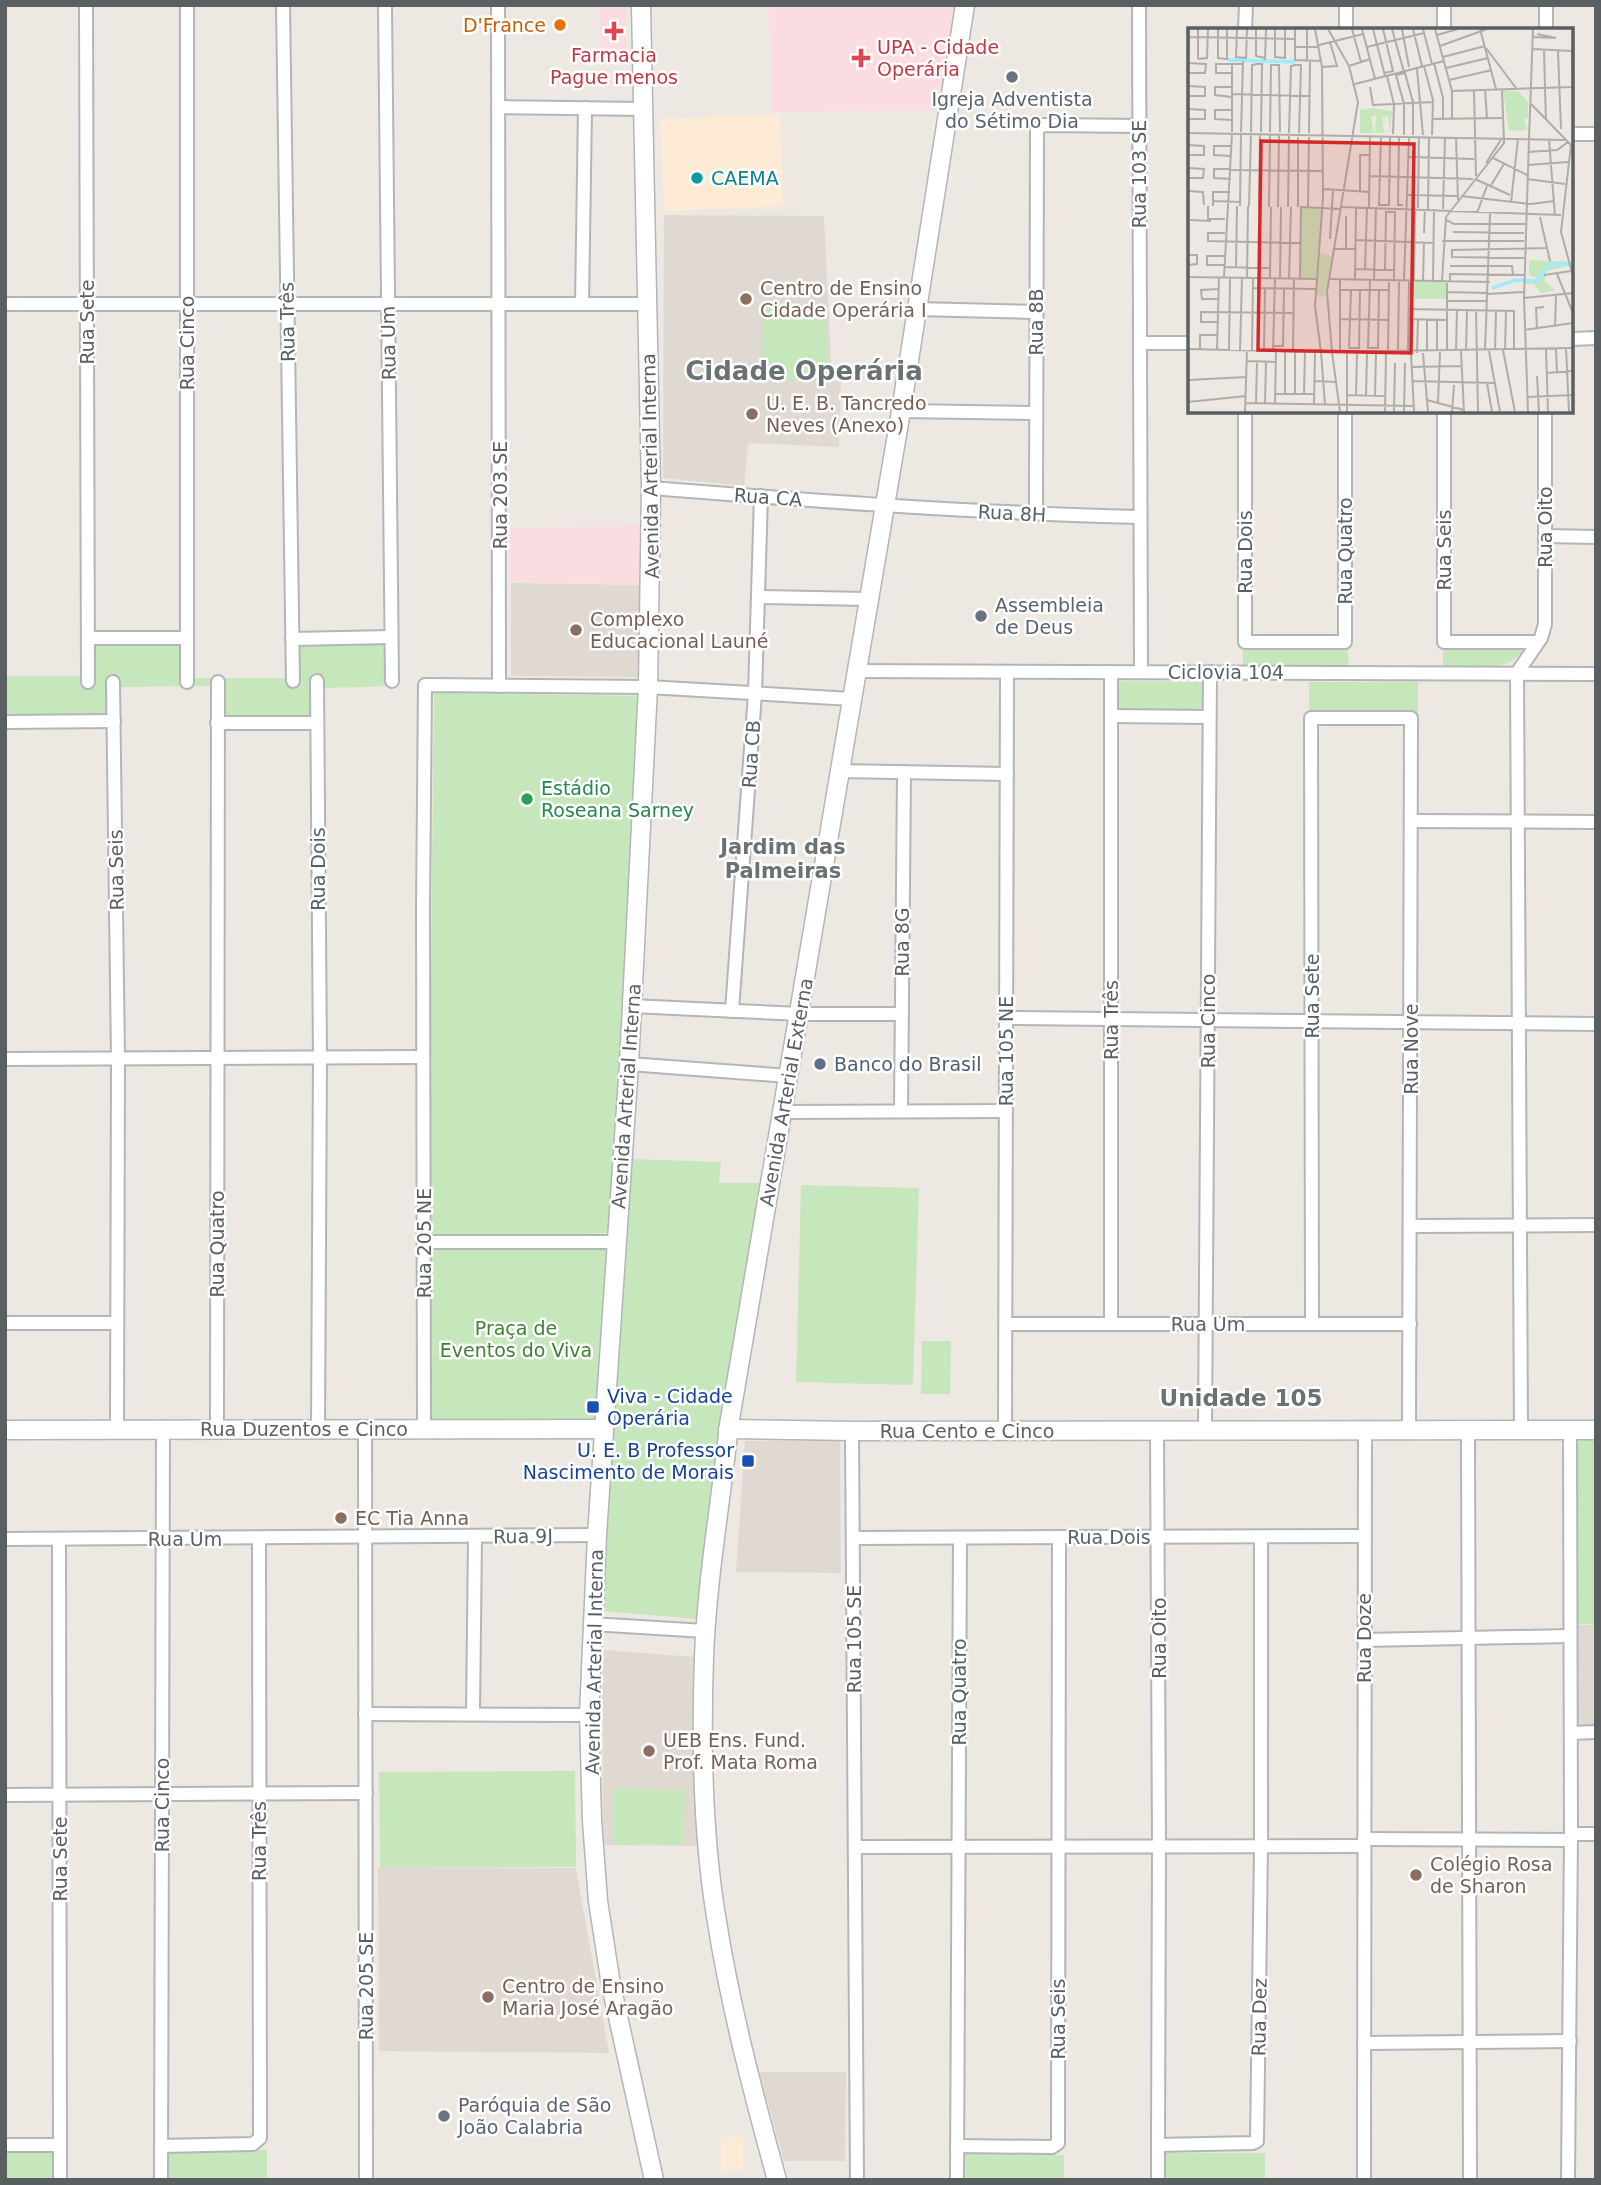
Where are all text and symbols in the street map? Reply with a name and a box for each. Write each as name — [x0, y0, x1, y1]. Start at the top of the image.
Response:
place label: D'France — [463, 14, 546, 36]
marker: D'France — [552, 17, 568, 33]
marker: Farmacia Pague menos — [604, 21, 624, 41]
inset map — [1188, 28, 1573, 413]
place label: UPA - Cidade Operária — [877, 36, 999, 80]
place label: Farmacia Pague menos — [550, 44, 678, 88]
marker: UPA - Cidade Operária — [851, 48, 871, 68]
marker: Igreja Adventista do Sétimo Dia — [1004, 69, 1020, 85]
place label: Igreja Adventista do Sétimo Dia — [931, 88, 1093, 132]
street label: Rua 103 SE — [1128, 120, 1150, 228]
place label: CAEMA — [711, 167, 779, 189]
marker: CAEMA — [689, 170, 705, 186]
place label: Centro de Ensino Cidade Operária I — [760, 277, 927, 321]
street label: Rua Sete — [76, 280, 98, 364]
street label: Rua Três — [275, 282, 299, 362]
street label: Rua 8B — [1025, 288, 1047, 356]
marker: Centro de Ensino Cidade Operária I — [738, 291, 754, 307]
street label: Rua Cinco — [176, 296, 198, 390]
street label: Rua Um — [376, 306, 400, 380]
street label: Avenida Arterial Interna — [637, 353, 663, 579]
district label: Cidade Operária — [685, 356, 923, 386]
place label: U. E. B. Tancredo Neves (Anexo) — [766, 392, 927, 436]
marker: U. E. B. Tancredo Neves (Anexo) — [744, 406, 760, 422]
street label: Rua 203 SE — [489, 441, 511, 549]
street label: Rua CA — [733, 484, 803, 510]
street label: Rua Oito — [1534, 486, 1556, 568]
street label: Rua Quatro — [1334, 497, 1356, 605]
street label: Rua 8H — [977, 500, 1047, 526]
street label: Rua Seis — [1433, 509, 1455, 591]
street label: Rua Dois — [1234, 510, 1256, 594]
place label: Assembleia de Deus — [995, 594, 1104, 638]
place label: Complexo Educacional Launé — [590, 608, 769, 652]
marker: Assembleia de Deus — [973, 608, 989, 624]
marker: Complexo Educacional Launé — [568, 622, 584, 638]
street label: Ciclovia 104 — [1168, 661, 1284, 683]
street label: Rua CB — [738, 719, 764, 789]
place label: Estádio Roseana Sarney — [541, 777, 694, 821]
marker: Estádio Roseana Sarney — [519, 791, 535, 807]
street label: Rua Dois — [307, 827, 329, 911]
street label: Rua Seis — [104, 829, 128, 911]
district label: Jardim das Palmeiras — [718, 835, 846, 883]
street label: Rua 8G — [891, 908, 913, 976]
street label: Rua Sete — [1301, 954, 1323, 1038]
street label: Rua Cinco — [1197, 974, 1219, 1068]
street label: Avenida Arterial Externa — [755, 976, 817, 1208]
street label: Rua Três — [1100, 980, 1122, 1060]
street label: Avenida Arterial Interna — [607, 983, 645, 1209]
street label: Rua 105 NE — [995, 996, 1017, 1106]
street label: Rua Nove — [1400, 1004, 1422, 1094]
place label: Banco do Brasil — [834, 1053, 982, 1075]
marker: Banco do Brasil — [812, 1056, 828, 1072]
street label: Rua 205 NE — [413, 1188, 435, 1298]
street label: Rua Quatro — [206, 1190, 228, 1298]
street label: Rua Um — [1171, 1313, 1245, 1335]
park label: Praça de Eventos do Viva — [440, 1317, 592, 1361]
place label: Viva - Cidade Operária — [607, 1385, 733, 1429]
district label: Unidade 105 — [1160, 1385, 1323, 1411]
marker: Viva - Cidade Operária — [585, 1399, 601, 1415]
street label: Rua Duzentos e Cinco — [200, 1418, 408, 1440]
street label: Rua Cento e Cinco — [880, 1420, 1054, 1442]
place label: U. E. B Professor Nascimento de Morais — [523, 1439, 734, 1483]
marker: U. E. B Professor Nascimento de Morais — [740, 1453, 756, 1469]
place label: EC Tia Anna — [355, 1507, 469, 1529]
marker: EC Tia Anna — [333, 1510, 349, 1526]
street label: Rua 9J — [493, 1524, 553, 1548]
street label: Rua Dois — [1067, 1526, 1151, 1548]
street label: Rua Um — [148, 1528, 222, 1550]
street label: Avenida Arterial Interna — [581, 1549, 607, 1775]
street label: Rua 105 SE — [843, 1585, 865, 1693]
street label: Rua Doze — [1353, 1593, 1375, 1683]
street label: Rua Oito — [1148, 1597, 1170, 1679]
street label: Rua Quatro — [948, 1638, 970, 1746]
place label: UEB Ens. Fund. Prof. Mata Roma — [663, 1729, 818, 1773]
marker: UEB Ens. Fund. Prof. Mata Roma — [641, 1743, 657, 1759]
street label: Rua Cinco — [151, 1758, 173, 1852]
street label: Rua Três — [248, 1801, 270, 1881]
street label: Rua Sete — [49, 1817, 71, 1901]
place label: Colégio Rosa de Sharon — [1430, 1853, 1552, 1897]
marker: Colégio Rosa de Sharon — [1408, 1867, 1424, 1883]
street label: Rua 205 SE — [355, 1932, 377, 2040]
place label: Centro de Ensino Maria José Aragão — [502, 1975, 673, 2019]
street label: Rua Seis — [1047, 1978, 1069, 2060]
street label: Rua Dez — [1247, 1978, 1271, 2056]
marker: Centro de Ensino Maria José Aragão — [480, 1989, 496, 2005]
place label: Paróquia de São João Calabria — [457, 2094, 611, 2138]
marker: Paróquia de São João Calabria — [436, 2108, 452, 2124]

